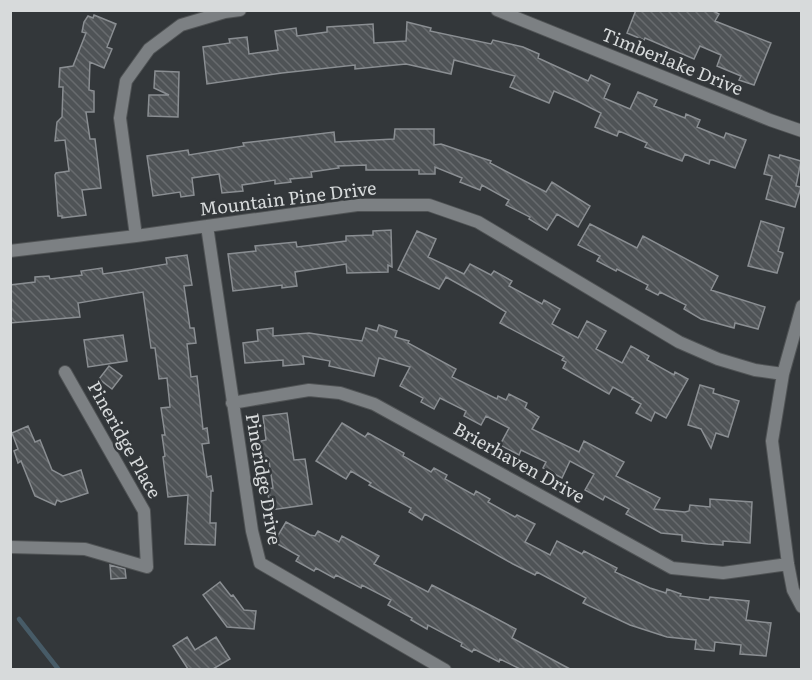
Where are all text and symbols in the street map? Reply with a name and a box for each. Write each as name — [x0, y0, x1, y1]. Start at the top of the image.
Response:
street label: Timberlake Drive — [597, 20, 748, 101]
street label: Mountain Pine Drive — [198, 173, 378, 222]
street label: Pineridge Place — [82, 376, 169, 503]
street label: Pineridge Drive — [240, 411, 289, 547]
street label: Brierhaven Drive — [449, 414, 590, 509]

